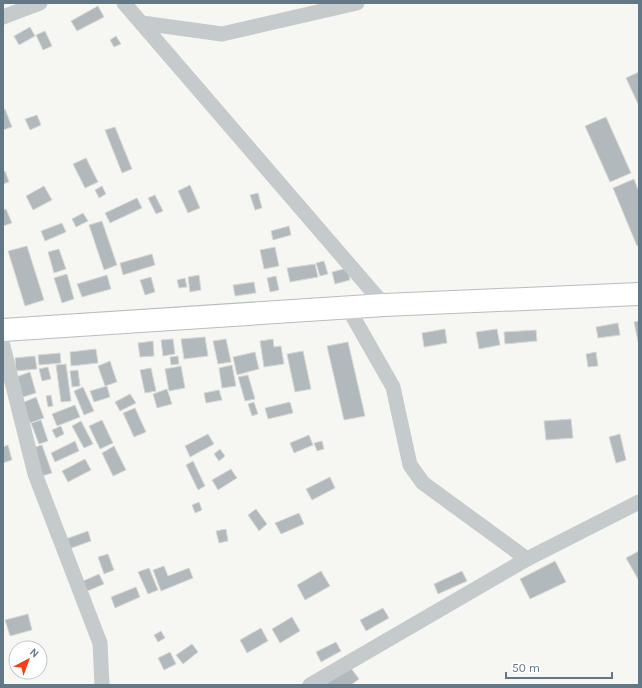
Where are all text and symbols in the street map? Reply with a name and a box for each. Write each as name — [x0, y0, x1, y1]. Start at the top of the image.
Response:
north arrow — [8, 640, 48, 680]
text: N — [27, 645, 41, 660]
scale bar — [506, 654, 612, 680]
text: 50 m — [512, 661, 540, 675]

